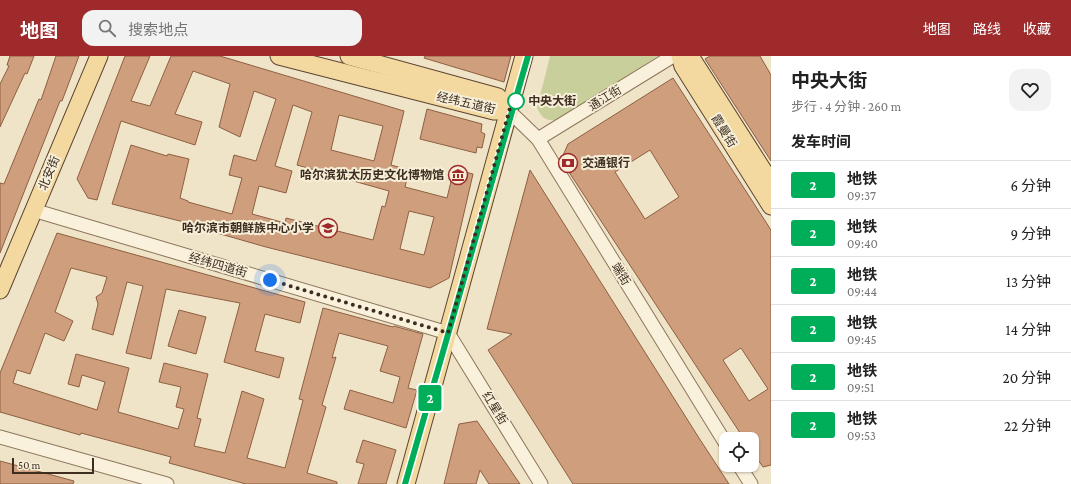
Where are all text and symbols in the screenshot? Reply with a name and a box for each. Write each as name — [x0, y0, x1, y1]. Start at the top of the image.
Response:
search box — [82, 10, 362, 46]
icon: search — [96, 17, 118, 39]
text: 地图 — [20, 20, 58, 41]
text: 地图 — [923, 21, 951, 37]
text: 路线 — [973, 21, 1001, 37]
text: 收藏 — [1023, 21, 1051, 37]
text: 搜索地点 — [128, 22, 188, 38]
button: heart — [1009, 69, 1051, 111]
text: 中央大街 — [791, 70, 867, 91]
street label: 通江街 — [586, 83, 624, 113]
street label: 经纬五道街 — [435, 89, 497, 117]
marker: 中央大街 — [507, 92, 525, 110]
place label: 中央大街 — [528, 94, 576, 108]
text: 步行 · 4 分钟 · 260 m — [791, 99, 901, 114]
street label: 霞曼街 — [709, 112, 739, 150]
text: 发车时间 — [791, 134, 851, 150]
bank icon: 交通银行 — [557, 152, 579, 174]
street label: 北安街 — [36, 154, 62, 192]
place label: 交通银行 — [582, 156, 630, 170]
museum icon: 哈尔滨犹太历史文化博物馆 — [447, 164, 469, 186]
place label: 哈尔滨犹太历史文化博物馆 — [300, 168, 444, 182]
text: 地铁 — [847, 171, 877, 187]
text: 2 — [809, 177, 817, 193]
text: 6 分钟 — [1011, 178, 1051, 194]
text: 09:37 — [847, 188, 876, 203]
school or university icon: 哈尔滨市朝鲜族中心小学 — [317, 217, 339, 239]
text: 地铁 — [847, 219, 877, 235]
place label: 哈尔滨市朝鲜族中心小学 — [182, 221, 314, 235]
text: 2 — [809, 225, 817, 241]
text: 9 分钟 — [1011, 226, 1051, 242]
text: 09:40 — [847, 236, 878, 251]
street label: 经纬四道街 — [187, 250, 249, 280]
street label: 端街 — [609, 260, 633, 288]
text: 地铁 — [847, 267, 877, 283]
your location — [260, 270, 280, 290]
text: 2 — [809, 273, 817, 289]
text: 13 分钟 — [1006, 274, 1051, 290]
text: 09:44 — [847, 284, 877, 299]
text: 地铁 — [847, 315, 877, 331]
text: 2 — [809, 321, 817, 337]
text: 14 分钟 — [1006, 322, 1051, 338]
text: 09:45 — [847, 332, 877, 347]
text: 地铁 — [847, 363, 877, 379]
text: 2 — [809, 369, 817, 385]
text: 20 分钟 — [1003, 370, 1051, 386]
text: 09:51 — [847, 380, 874, 395]
line badge: 2 — [417, 385, 443, 411]
street label: 红星街 — [480, 389, 510, 427]
text: 2 — [426, 390, 434, 406]
text: 地铁 — [847, 411, 877, 427]
text: 2 — [809, 417, 817, 433]
text: 22 分钟 — [1004, 418, 1051, 434]
text: 09:53 — [847, 428, 876, 443]
map controls — [719, 432, 759, 472]
button: locate — [719, 432, 759, 472]
scale bar — [12, 456, 94, 475]
text: 50 m — [18, 459, 40, 471]

